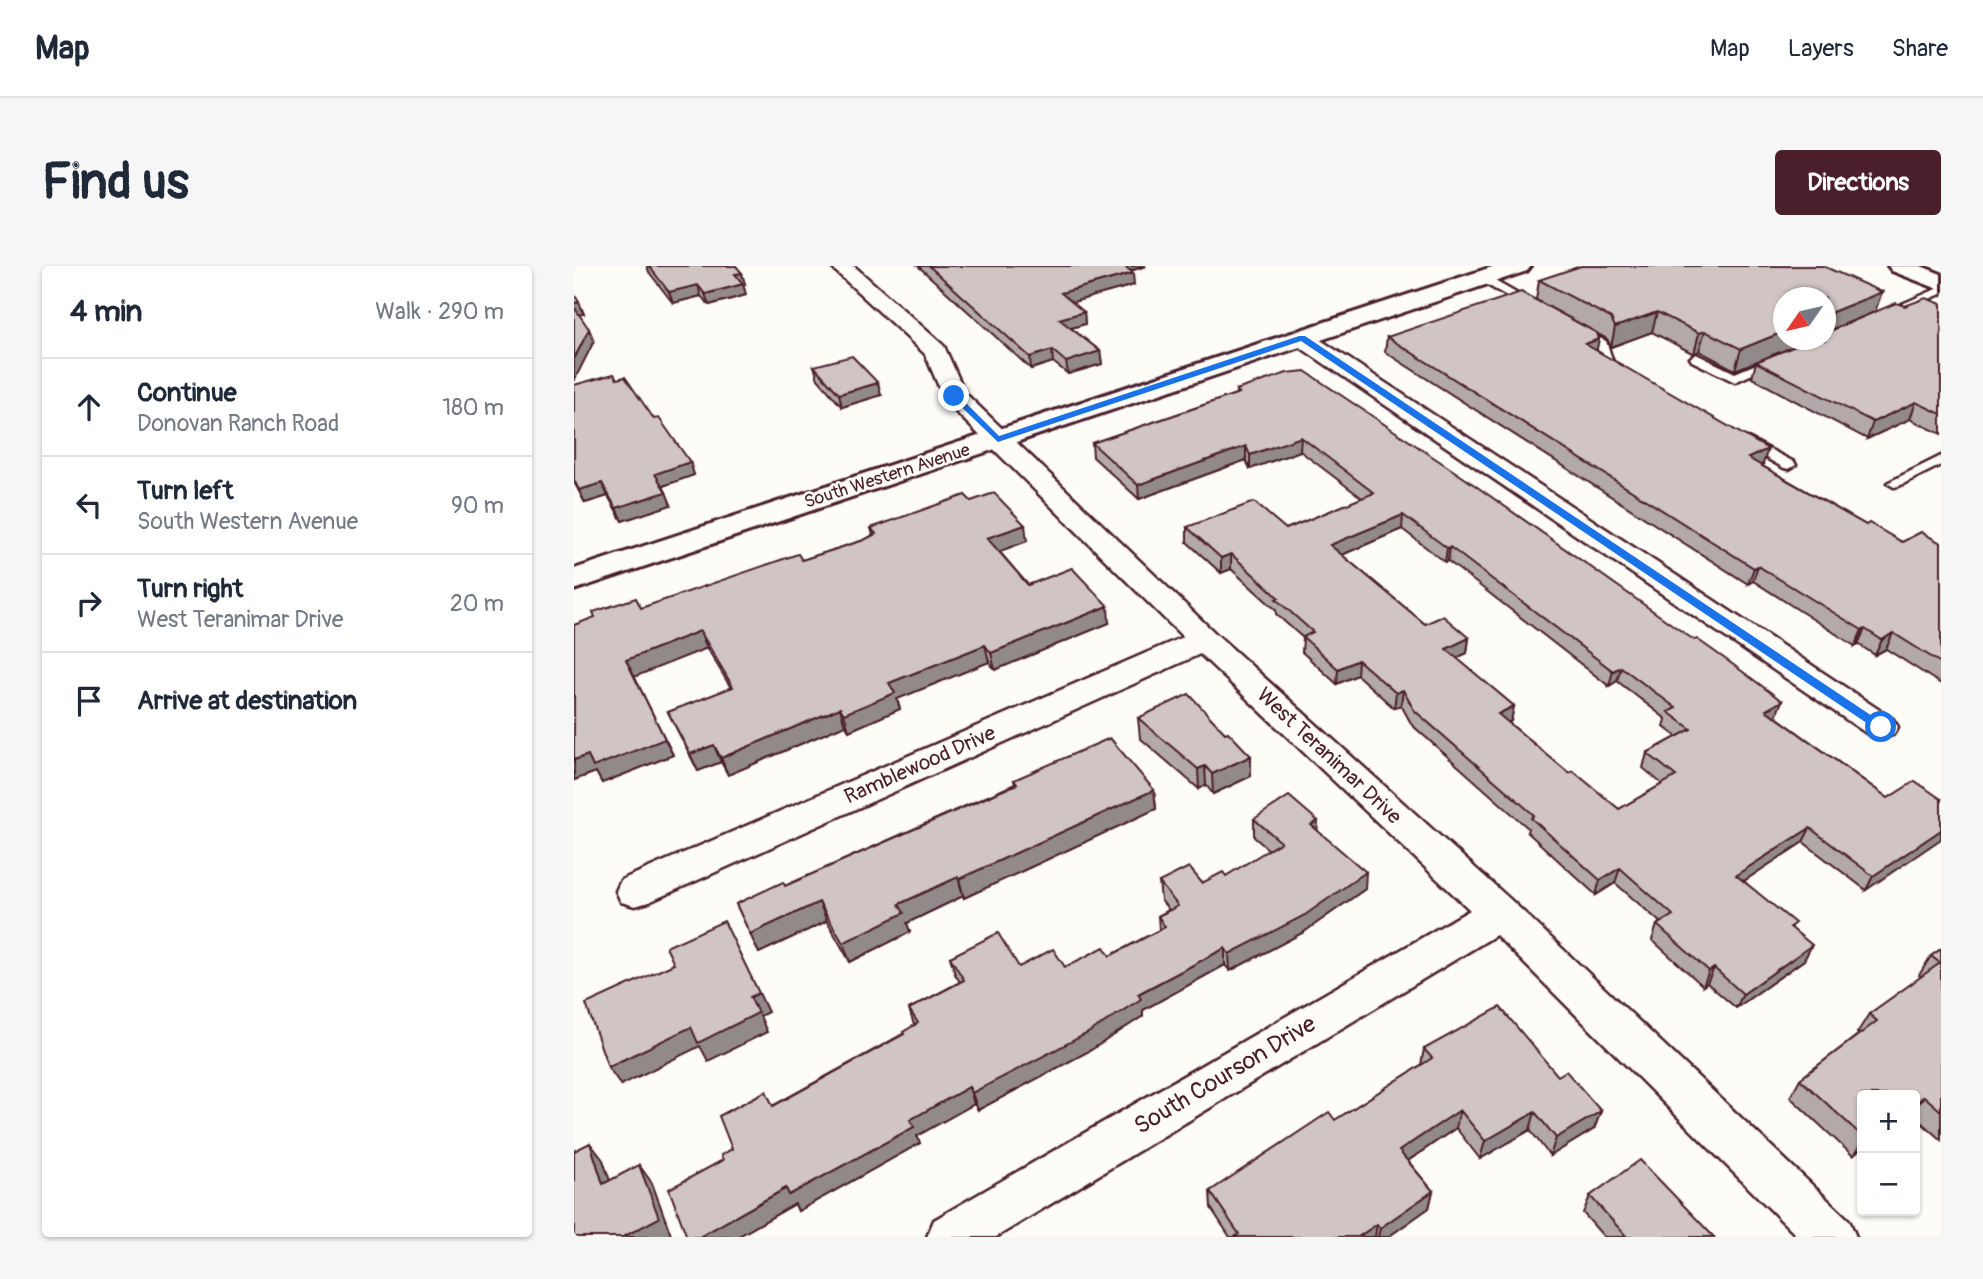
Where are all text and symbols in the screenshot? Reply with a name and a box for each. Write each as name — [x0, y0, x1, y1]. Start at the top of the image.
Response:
text: Map — [35, 28, 90, 69]
text: Map — [1710, 34, 1750, 63]
text: Layers — [1788, 34, 1854, 63]
text: Share — [1892, 34, 1948, 63]
button: Directions — [1775, 150, 1941, 215]
text: Find us — [42, 152, 189, 213]
north arrow — [1773, 287, 1836, 350]
text: 4 min — [70, 293, 143, 330]
text: Walk · 290 m — [375, 297, 504, 326]
text: Continue — [137, 377, 237, 409]
route end — [938, 380, 969, 411]
icon: ahead — [70, 388, 108, 426]
text: 180 m — [442, 393, 504, 422]
text: Donovan Ranch Road — [137, 409, 339, 438]
street label: South Western Avenue — [801, 438, 973, 514]
text: Turn left — [137, 475, 233, 507]
icon: left — [70, 486, 108, 524]
text: 90 m — [451, 491, 504, 520]
text: South Western Avenue — [137, 507, 358, 536]
text: Turn right — [137, 573, 243, 605]
icon: right — [70, 584, 108, 622]
text: 20 m — [450, 589, 504, 618]
text: West Teranimar Drive — [137, 605, 343, 634]
icon: arrive — [70, 682, 108, 720]
street label: West Teranimar Drive — [1251, 682, 1408, 831]
text: Arrive at destination — [137, 685, 357, 717]
route start — [1865, 711, 1896, 742]
street label: Ramblewood Drive — [840, 719, 1000, 810]
street label: South Courson Drive — [1129, 1009, 1321, 1141]
map controls — [1857, 1090, 1920, 1216]
button: + — [1857, 1090, 1920, 1153]
button: − — [1857, 1153, 1920, 1216]

